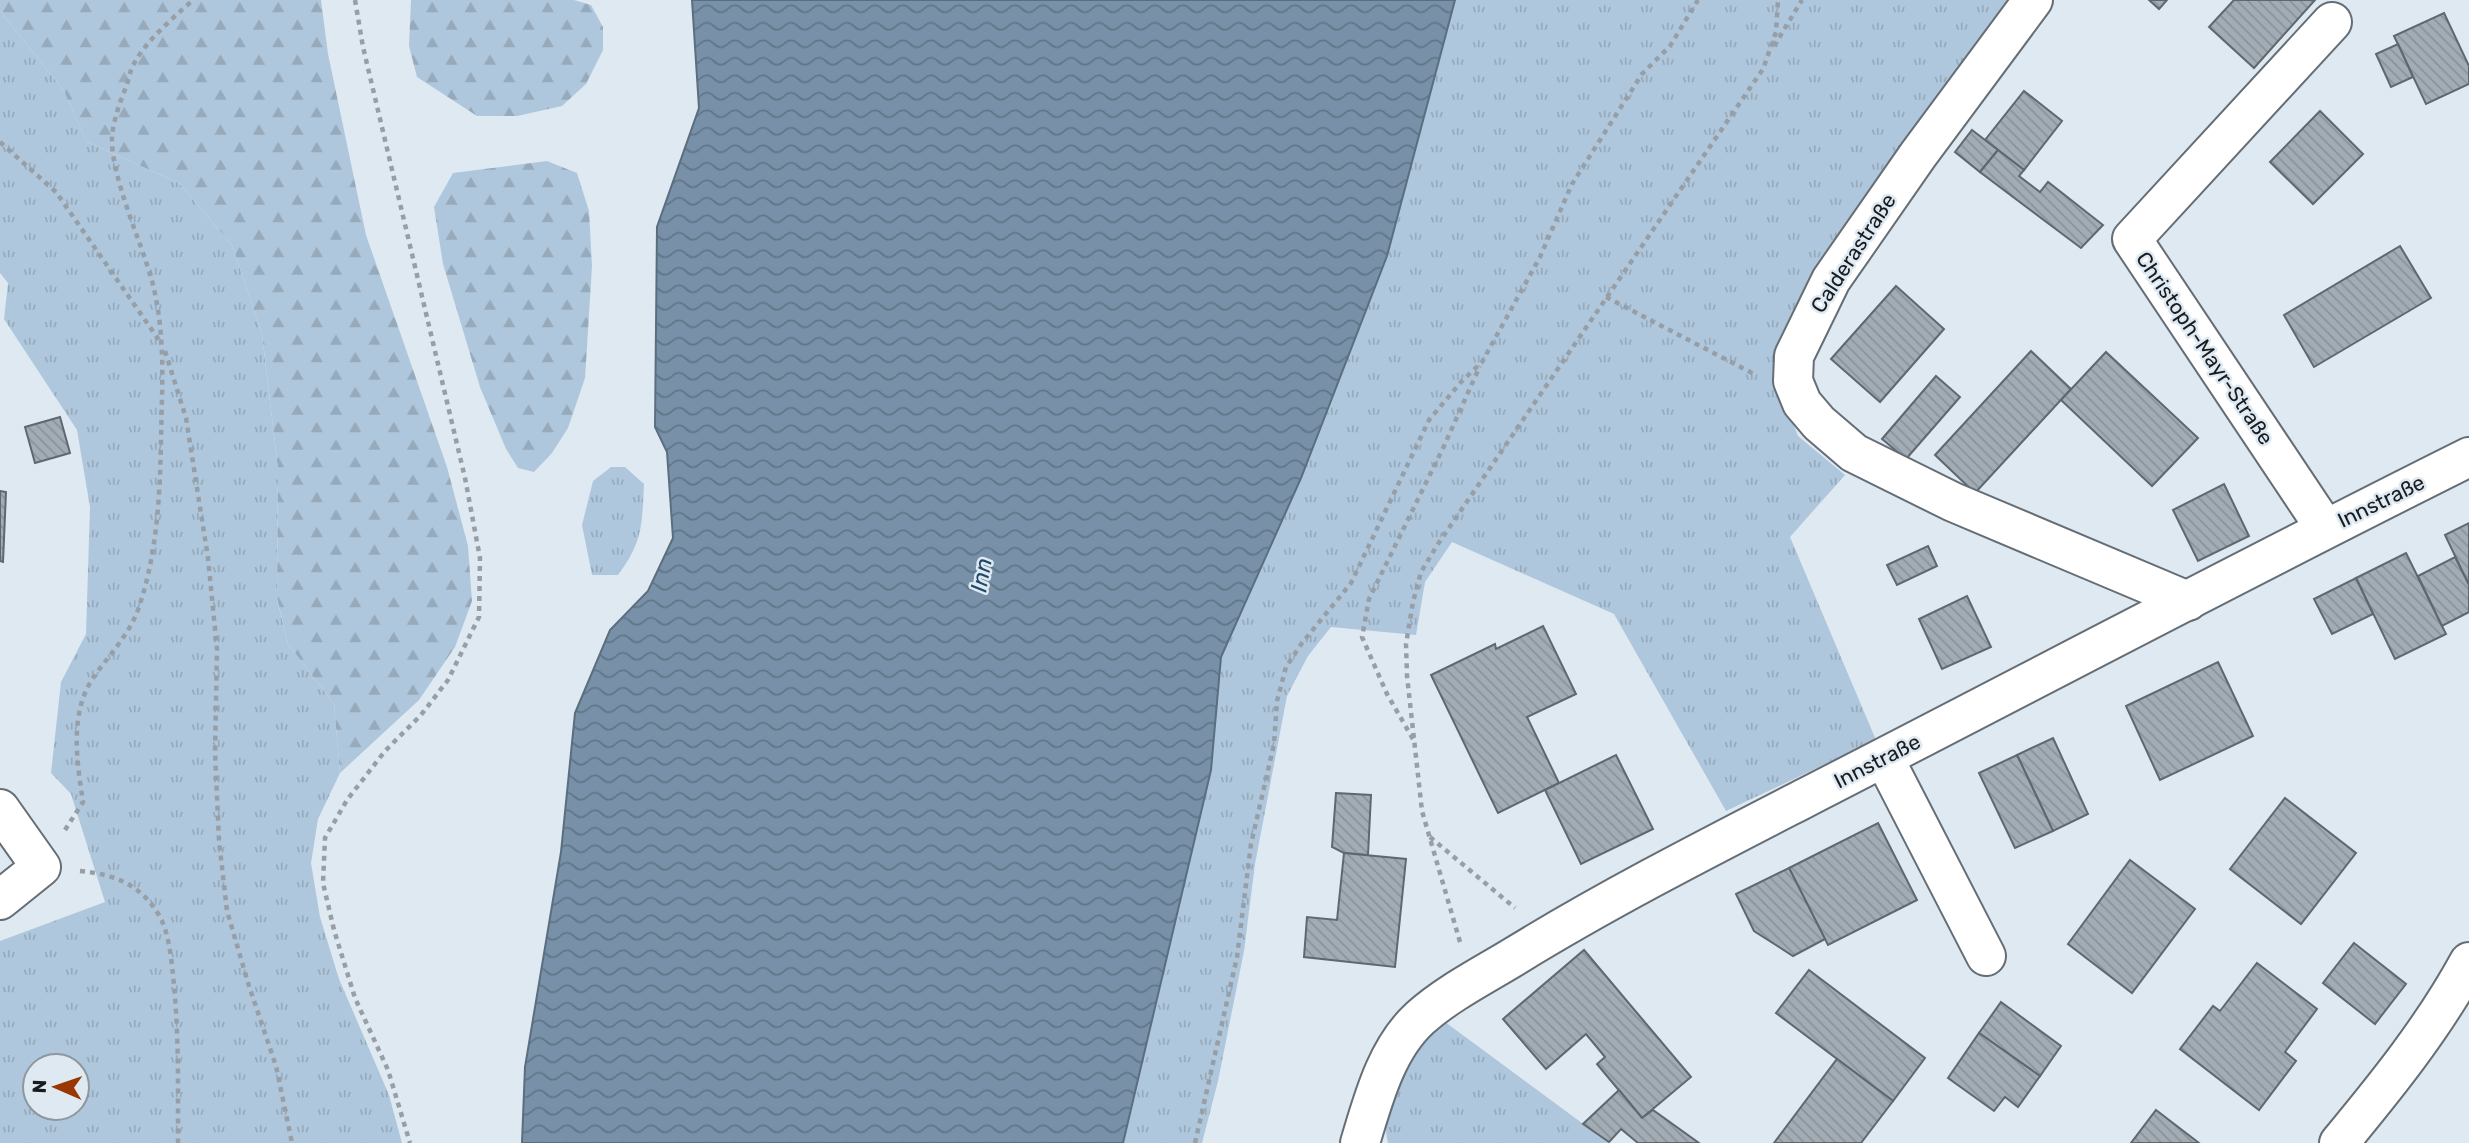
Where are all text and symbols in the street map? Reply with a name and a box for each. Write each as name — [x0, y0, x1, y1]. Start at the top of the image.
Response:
street label: Calderastraße — [1805, 189, 1901, 317]
street label: Christoph-Mayr-Straße — [2131, 247, 2279, 449]
street label: Innstraße — [2333, 469, 2429, 533]
water label: Inn — [964, 556, 998, 594]
street label: Innstraße — [1830, 729, 1924, 793]
north arrow — [21, 1052, 91, 1122]
text: N — [28, 1079, 51, 1094]

